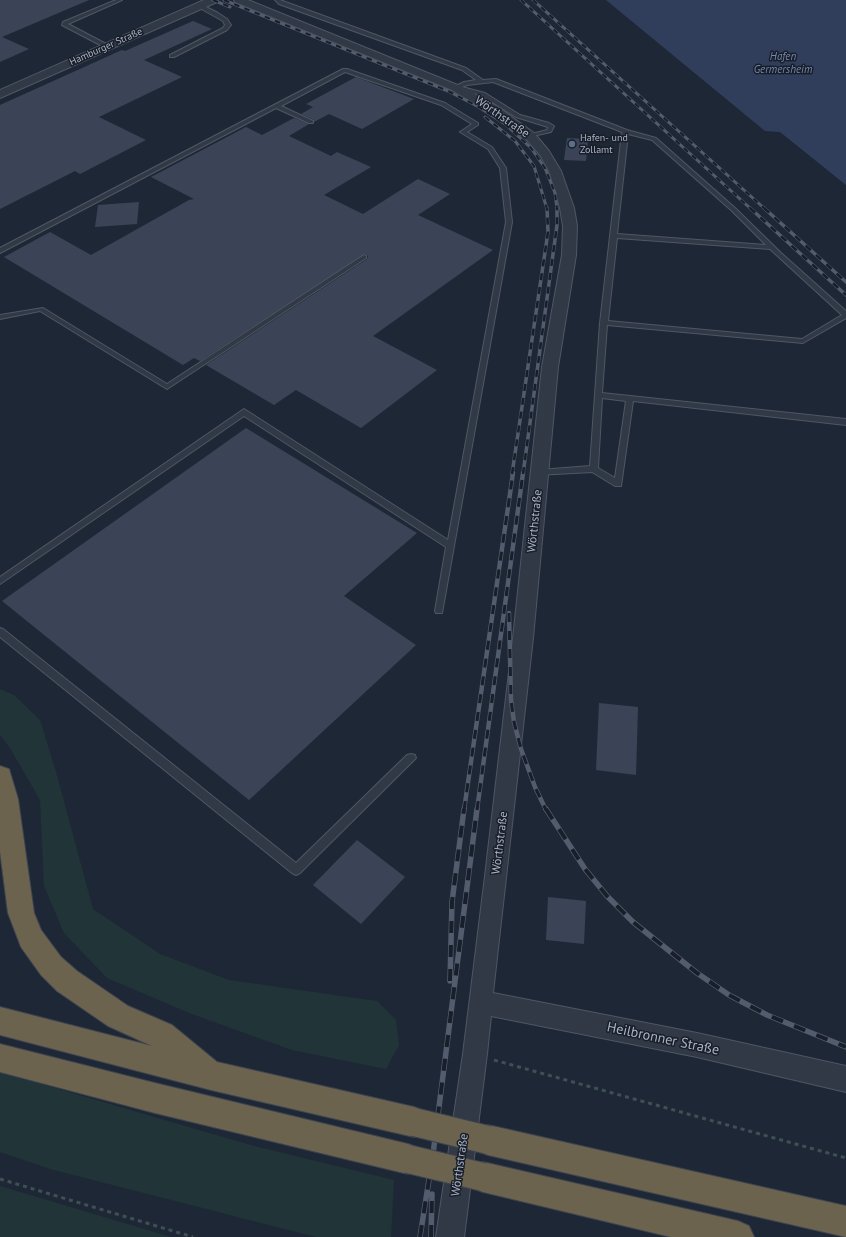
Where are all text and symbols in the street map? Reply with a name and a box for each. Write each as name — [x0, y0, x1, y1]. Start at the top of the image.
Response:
street label: Hamburger Straße — [68, 26, 144, 68]
water label: Hafen Germersheim — [754, 50, 812, 76]
street label: Wörthstraße — [472, 93, 532, 141]
place label: Hafen- und Zollamt — [580, 132, 628, 156]
marker: Hafen- und Zollamt — [567, 139, 577, 149]
street label: Wörthstraße — [525, 489, 545, 553]
street label: Wörthstraße — [489, 811, 511, 875]
street label: Heilbronner Straße — [605, 1019, 721, 1059]
street label: Wörthstraße — [448, 1133, 472, 1197]

